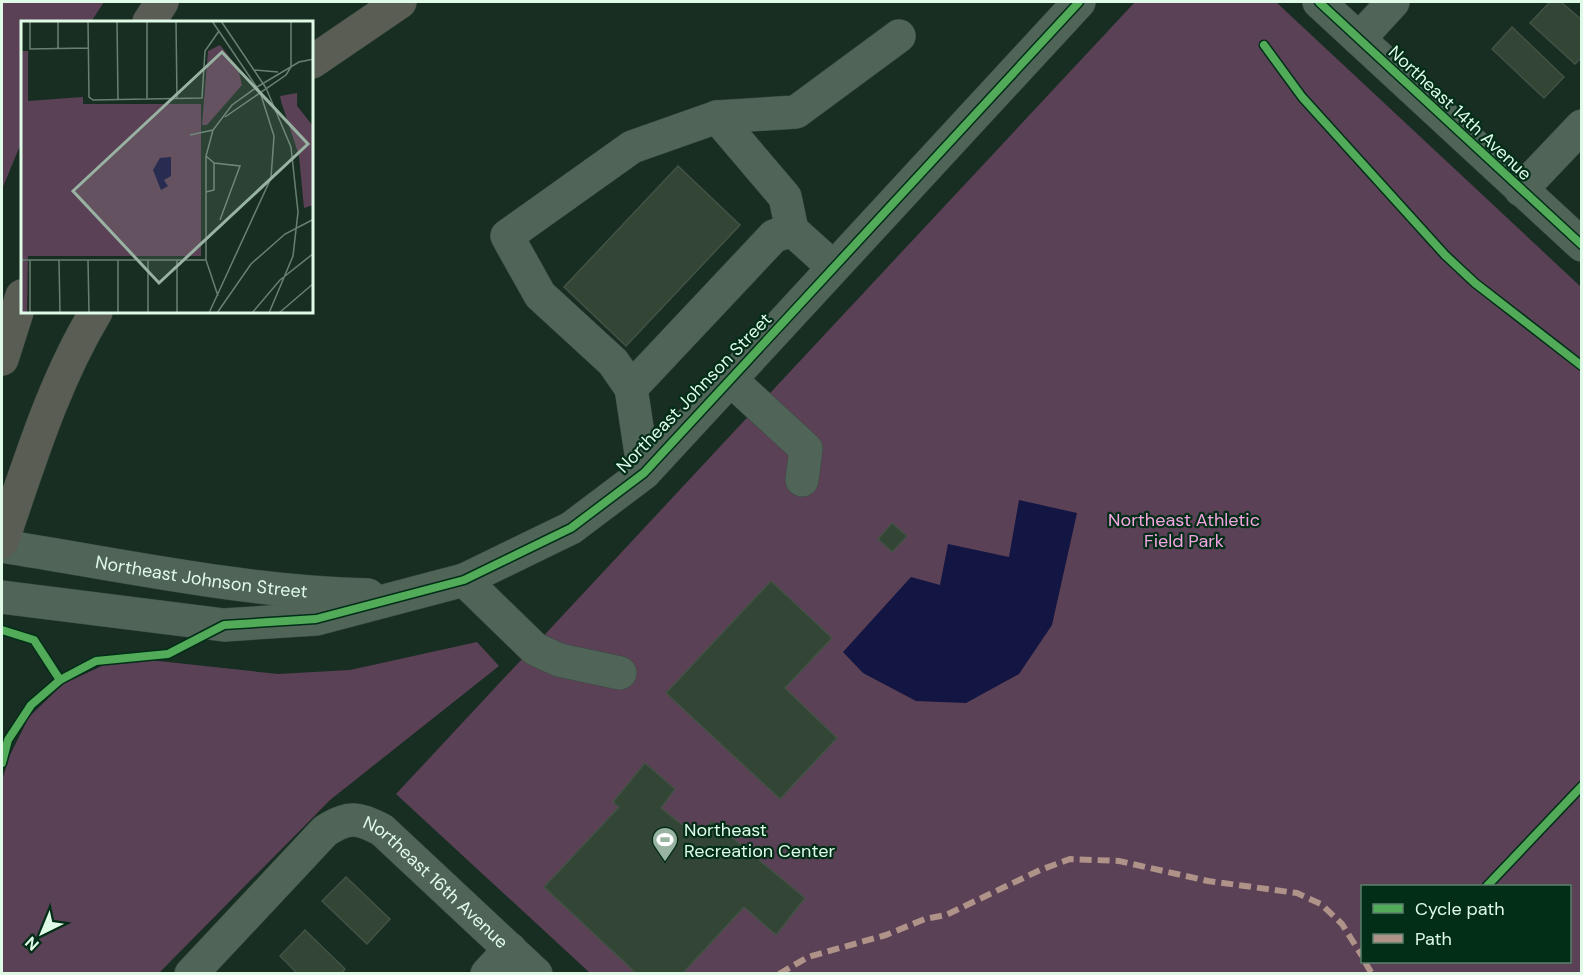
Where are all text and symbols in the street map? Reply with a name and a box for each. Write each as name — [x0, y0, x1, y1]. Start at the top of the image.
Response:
inset map — [21, 21, 314, 314]
street label: Northeast 14th Avenue — [1383, 40, 1537, 186]
street label: Northeast Johnson Street — [611, 308, 777, 478]
park label: Northeast Athletic Field Park — [1108, 508, 1260, 553]
street label: Northeast Johnson Street — [94, 550, 309, 604]
street label: Northeast 16th Avenue — [360, 811, 513, 954]
place label: Northeast Recreation Center — [684, 818, 835, 863]
sports icon: Northeast Recreation Center — [650, 825, 680, 863]
legend — [1361, 885, 1571, 963]
text: Cycle path — [1415, 897, 1505, 921]
north arrow — [12, 903, 72, 963]
text: Path — [1415, 927, 1452, 951]
text: N — [21, 932, 44, 955]

